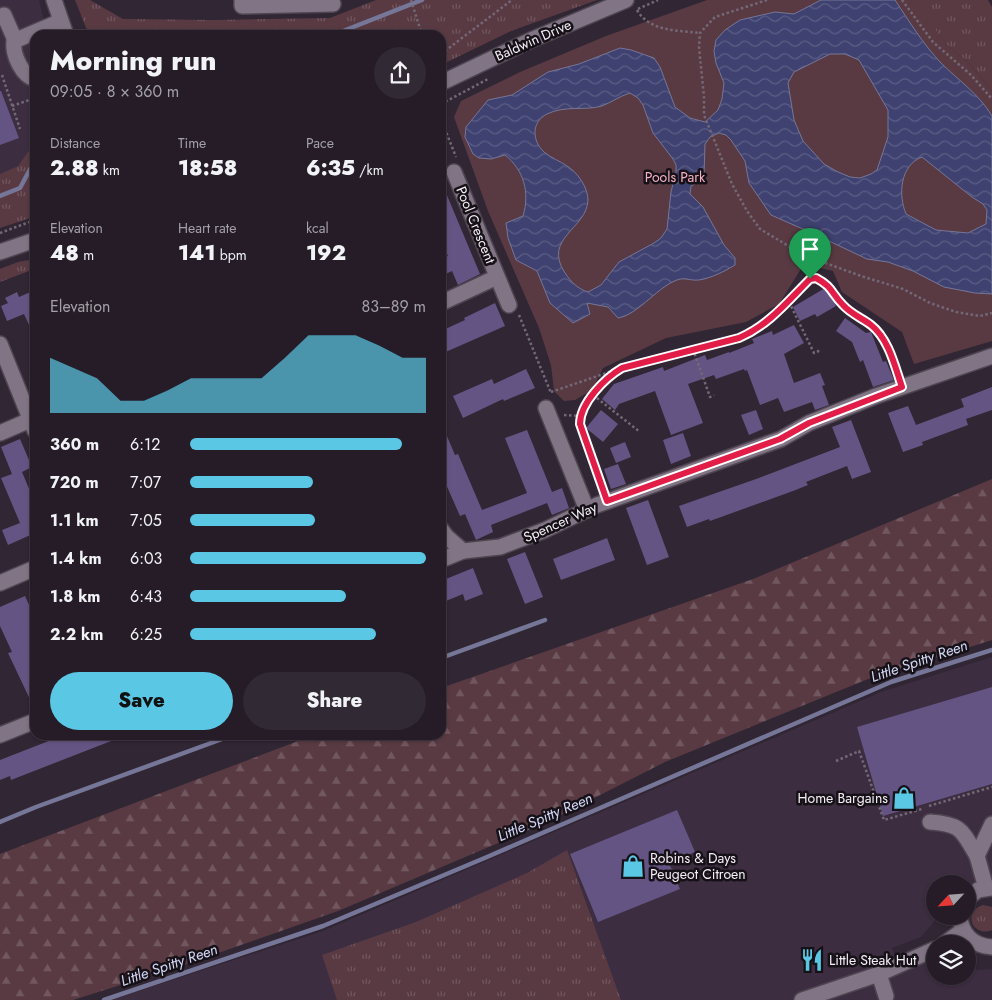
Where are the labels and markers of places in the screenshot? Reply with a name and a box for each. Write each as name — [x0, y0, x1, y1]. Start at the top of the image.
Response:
pin — [789, 228, 831, 279]
shop icon: Home Bargains — [891, 785, 917, 811]
place label: Home Bargains — [798, 788, 888, 808]
place label: Robins & Days Peugeot Citroen — [650, 848, 746, 884]
shop icon: Robins & Days Peugeot Citroen — [620, 853, 646, 879]
restaurant icon: Little Steak Hut — [799, 947, 825, 973]
place label: Little Steak Hut — [829, 950, 917, 970]

